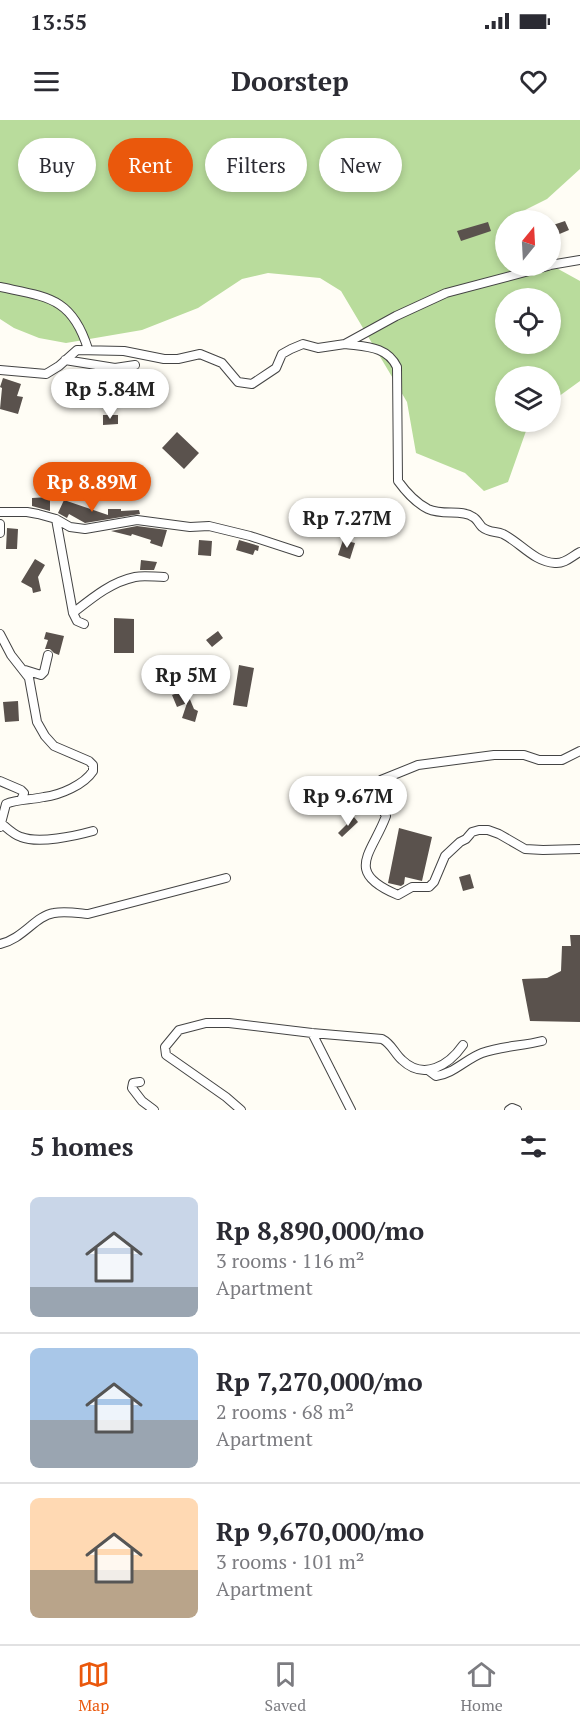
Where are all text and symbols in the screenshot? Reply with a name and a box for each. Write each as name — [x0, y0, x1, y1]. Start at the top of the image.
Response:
text: 13:55 — [30, 7, 87, 36]
text: Doorstep — [231, 63, 349, 99]
icon: menu — [30, 65, 63, 98]
icon: heart — [517, 65, 550, 98]
chip: Buy — [18, 138, 96, 192]
chip: Rent — [108, 138, 193, 192]
chip: Filters — [205, 138, 307, 192]
chip: New — [319, 138, 402, 192]
north arrow — [495, 210, 561, 276]
map controls — [495, 210, 561, 432]
button: locate — [495, 288, 561, 354]
button: layers — [495, 366, 561, 432]
pin: Rp 5.84M — [48, 369, 172, 420]
text: Rp 5.84M — [65, 375, 155, 402]
pin: Rp 8.89M — [30, 462, 154, 513]
text: Rp 8.89M — [47, 468, 137, 495]
pin: Rp 7.27M — [285, 498, 409, 549]
text: Rp 7.27M — [303, 504, 391, 531]
pin: Rp 5M — [144, 655, 228, 706]
text: Rp 5M — [155, 661, 217, 688]
pin: Rp 9.67M — [286, 776, 410, 827]
text: Rp 9.67M — [303, 782, 393, 809]
text: 5 homes — [30, 1129, 134, 1163]
icon: filters — [517, 1130, 550, 1163]
text: Rp 8,890,000/mo — [216, 1213, 424, 1247]
icon: home — [78, 1221, 150, 1293]
text: 3 rooms · 116 m² — [216, 1247, 364, 1274]
text: Apartment — [216, 1274, 313, 1301]
text: Rp 7,270,000/mo — [216, 1364, 423, 1398]
icon: home — [78, 1372, 150, 1444]
text: 2 rooms · 68 m² — [216, 1398, 354, 1425]
text: Apartment — [216, 1425, 313, 1452]
text: Rp 9,670,000/mo — [216, 1514, 424, 1548]
icon: home — [78, 1522, 150, 1594]
text: 3 rooms · 101 m² — [216, 1548, 364, 1575]
text: Apartment — [216, 1575, 313, 1602]
tab: Map — [77, 1658, 110, 1716]
tab: Saved — [265, 1658, 306, 1716]
tab: Home — [460, 1658, 503, 1716]

